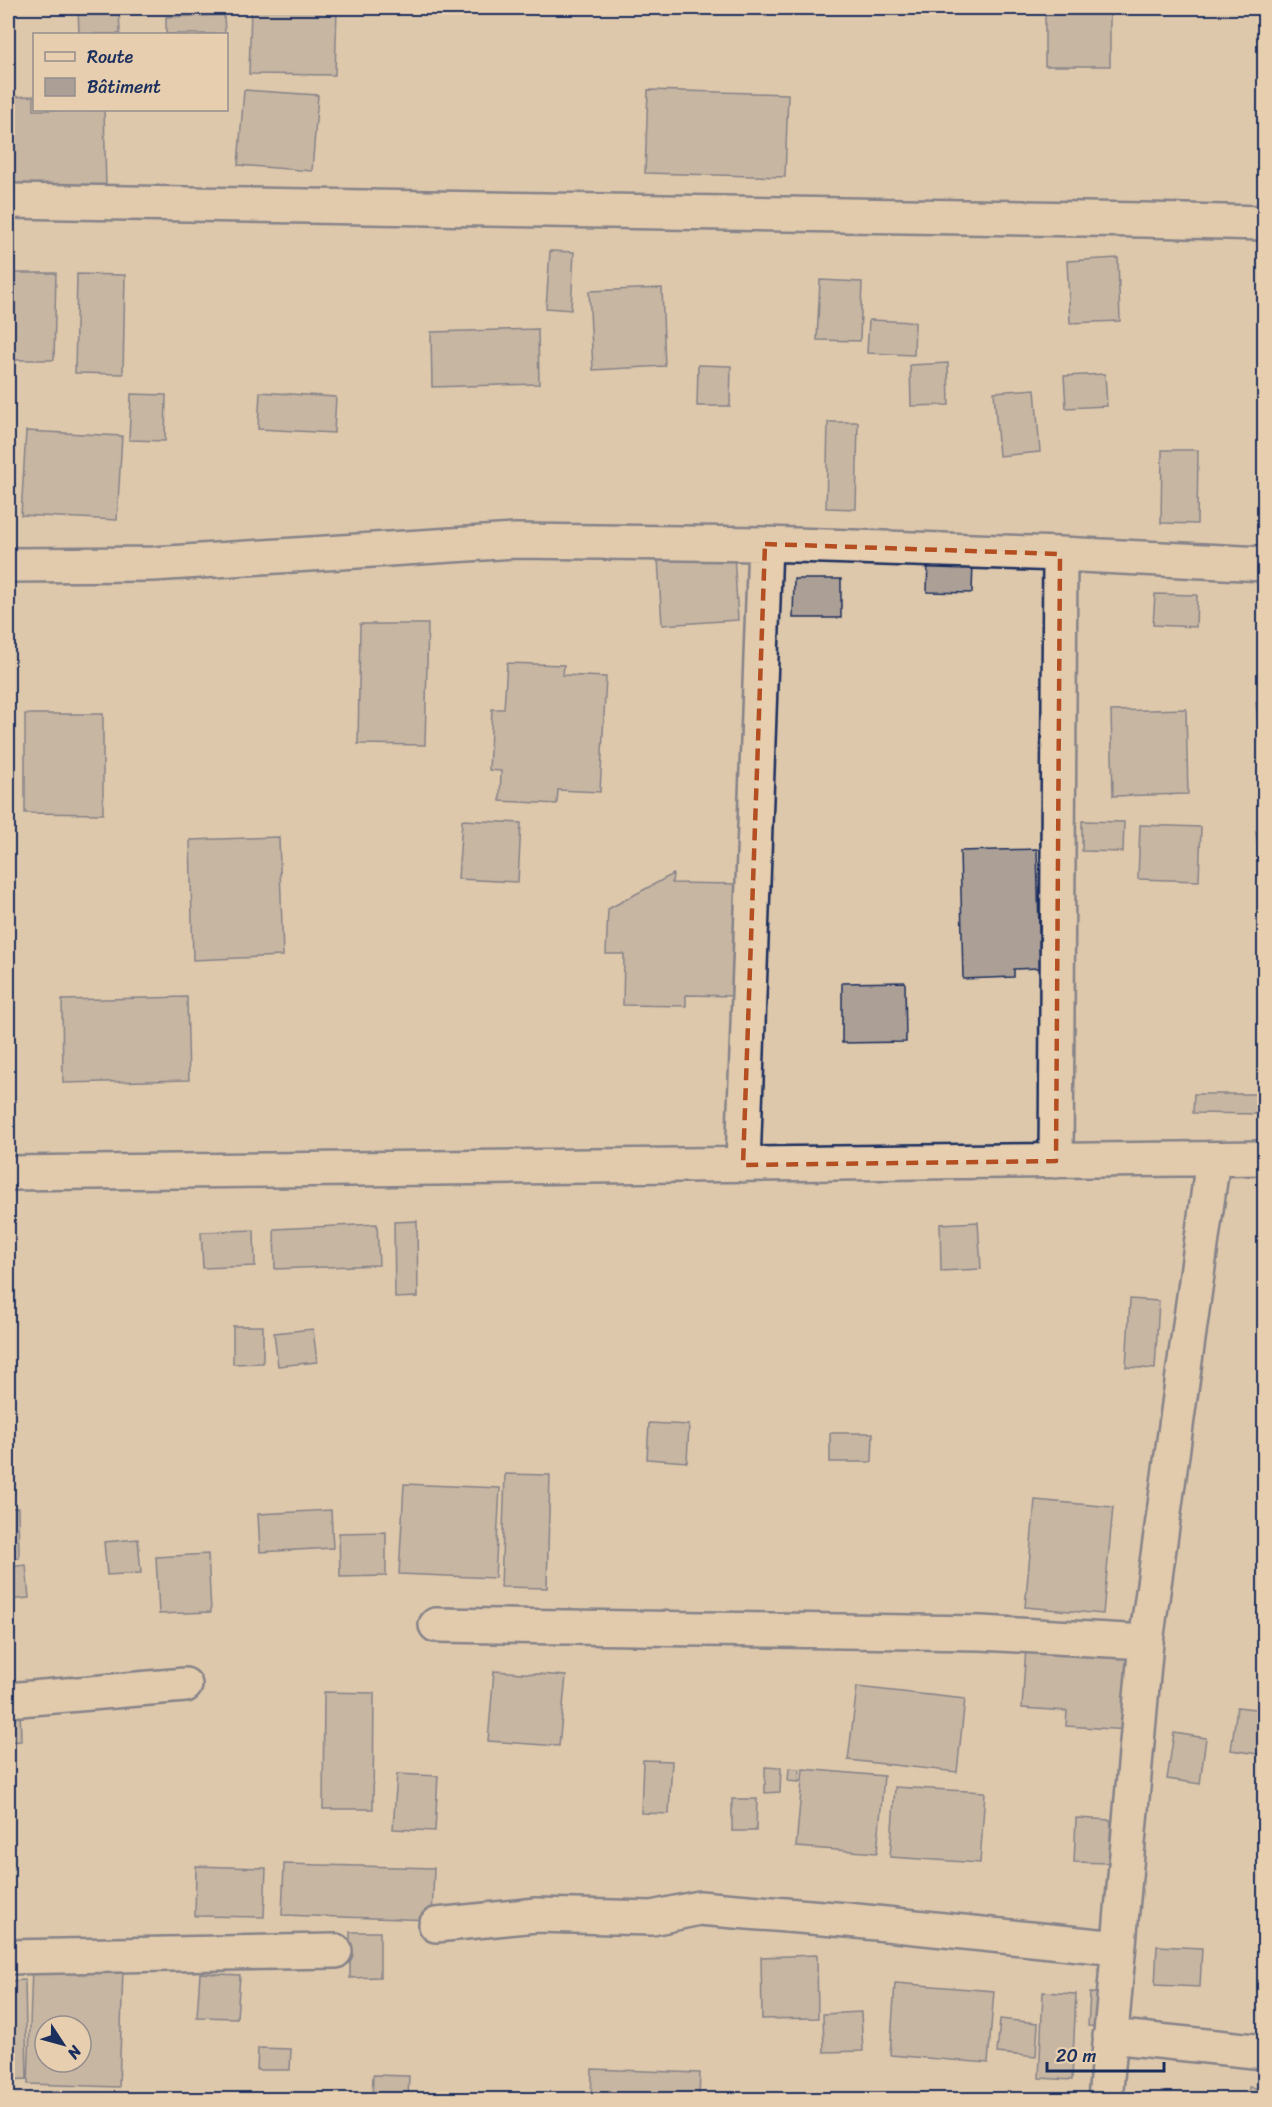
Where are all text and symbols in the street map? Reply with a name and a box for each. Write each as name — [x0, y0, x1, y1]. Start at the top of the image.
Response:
legend — [33, 33, 228, 111]
text: Route — [87, 41, 134, 73]
text: Bâtiment — [87, 71, 161, 103]
north arrow — [33, 2014, 93, 2074]
scale bar — [1047, 2035, 1164, 2073]
text: N — [59, 2039, 90, 2066]
text: 20 m — [1056, 2040, 1096, 2072]

